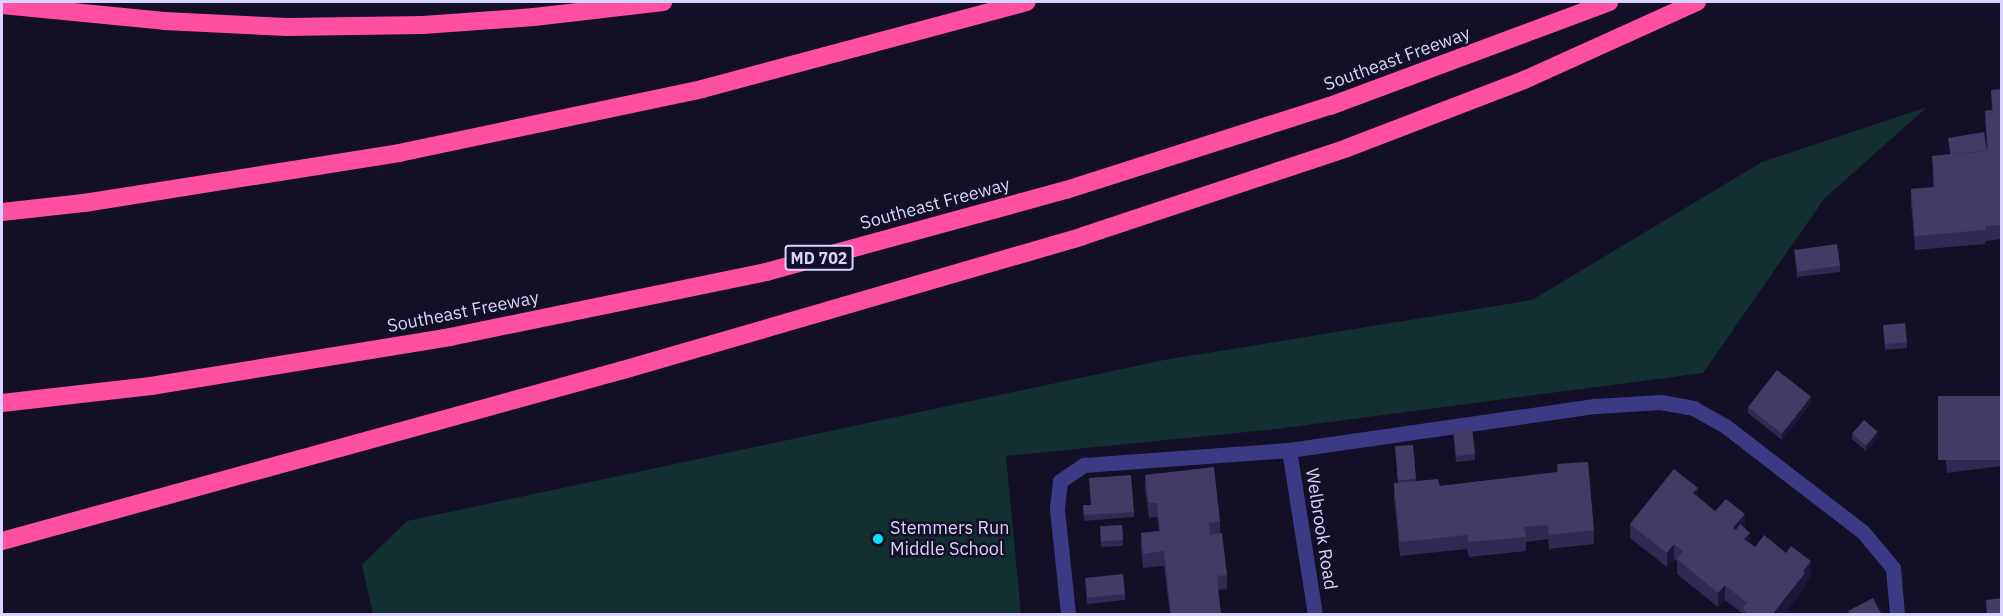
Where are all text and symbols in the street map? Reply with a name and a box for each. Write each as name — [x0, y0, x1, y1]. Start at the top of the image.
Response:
street label: Southeast Freeway — [1321, 23, 1473, 95]
street label: Southeast Freeway — [858, 174, 1012, 234]
road number: MD 702 — [784, 245, 854, 271]
street label: Southeast Freeway — [385, 287, 541, 337]
street label: Welbrook Road — [1301, 467, 1341, 591]
place label: Stemmers Run Middle School — [890, 518, 1009, 560]
marker: Stemmers Run Middle School — [871, 532, 885, 546]

